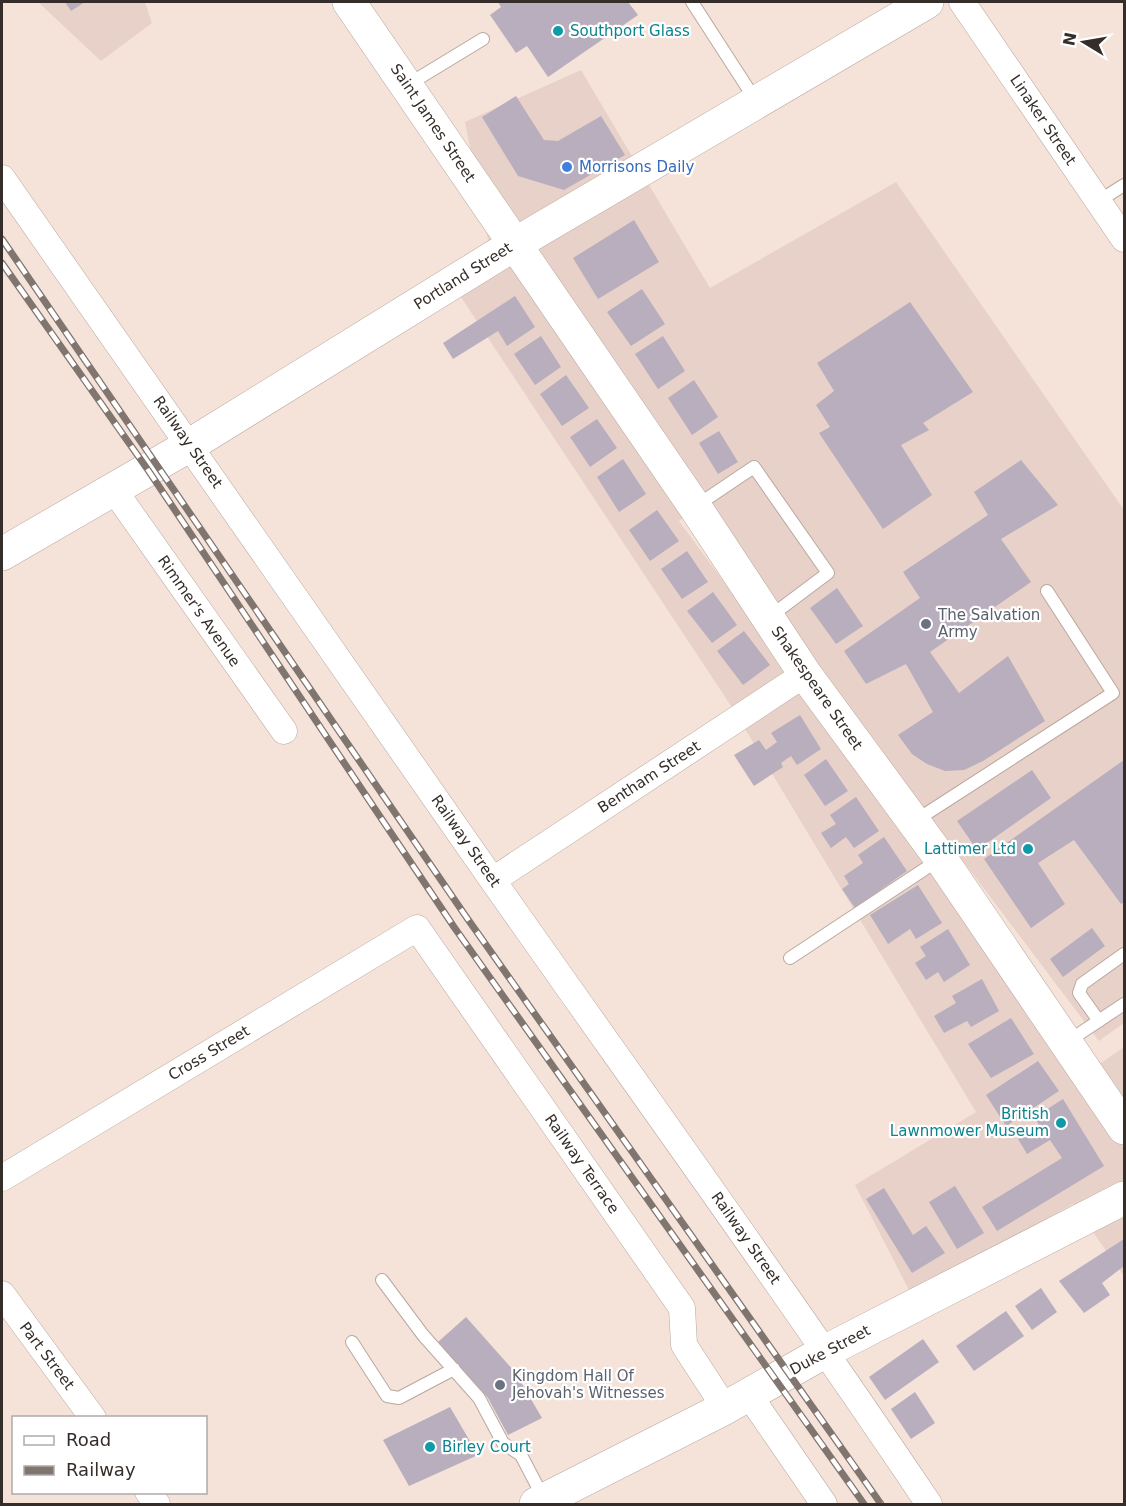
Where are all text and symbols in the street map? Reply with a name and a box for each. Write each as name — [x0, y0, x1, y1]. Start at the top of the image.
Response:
north arrow — [1054, 12, 1114, 72]
place label: Southport Glass — [570, 22, 690, 40]
marker: Southport Glass — [551, 24, 565, 38]
text: N — [1059, 31, 1080, 48]
street label: Saint James Street — [387, 60, 479, 186]
street label: Linaker Street — [1006, 71, 1080, 169]
place label: Morrisons Daily — [579, 158, 695, 176]
marker: Morrisons Daily — [560, 160, 574, 174]
street label: Portland Street — [411, 239, 516, 313]
street label: Railway Street — [150, 392, 226, 492]
street label: Rimmer's Avenue — [154, 552, 244, 670]
place label: The Salvation Army — [937, 606, 1040, 641]
marker: The Salvation Army — [919, 617, 933, 631]
street label: Shakespeare Street — [768, 623, 867, 753]
street label: Bentham Street — [594, 737, 704, 817]
street label: Railway Street — [428, 791, 504, 891]
place label: Lattimer Ltd — [924, 840, 1016, 858]
marker: Lattimer Ltd — [1021, 842, 1035, 856]
street label: Cross Street — [165, 1022, 253, 1084]
place label: British Lawnmower Museum — [890, 1105, 1049, 1140]
street label: Railway Terrace — [541, 1111, 623, 1217]
marker: British Lawnmower Museum — [1054, 1116, 1068, 1130]
street label: Railway Street — [708, 1188, 784, 1288]
street label: Part Street — [16, 1319, 78, 1393]
street label: Duke Street — [787, 1321, 874, 1379]
place label: Kingdom Hall Of Jehovah's Witnesses — [511, 1367, 665, 1402]
marker: Kingdom Hall Of Jehovah's Witnesses — [493, 1378, 507, 1392]
legend — [12, 1416, 207, 1494]
text: Road — [66, 1429, 111, 1450]
place label: Birley Court — [442, 1438, 531, 1456]
marker: Birley Court — [423, 1440, 437, 1454]
text: Railway — [66, 1459, 136, 1480]

